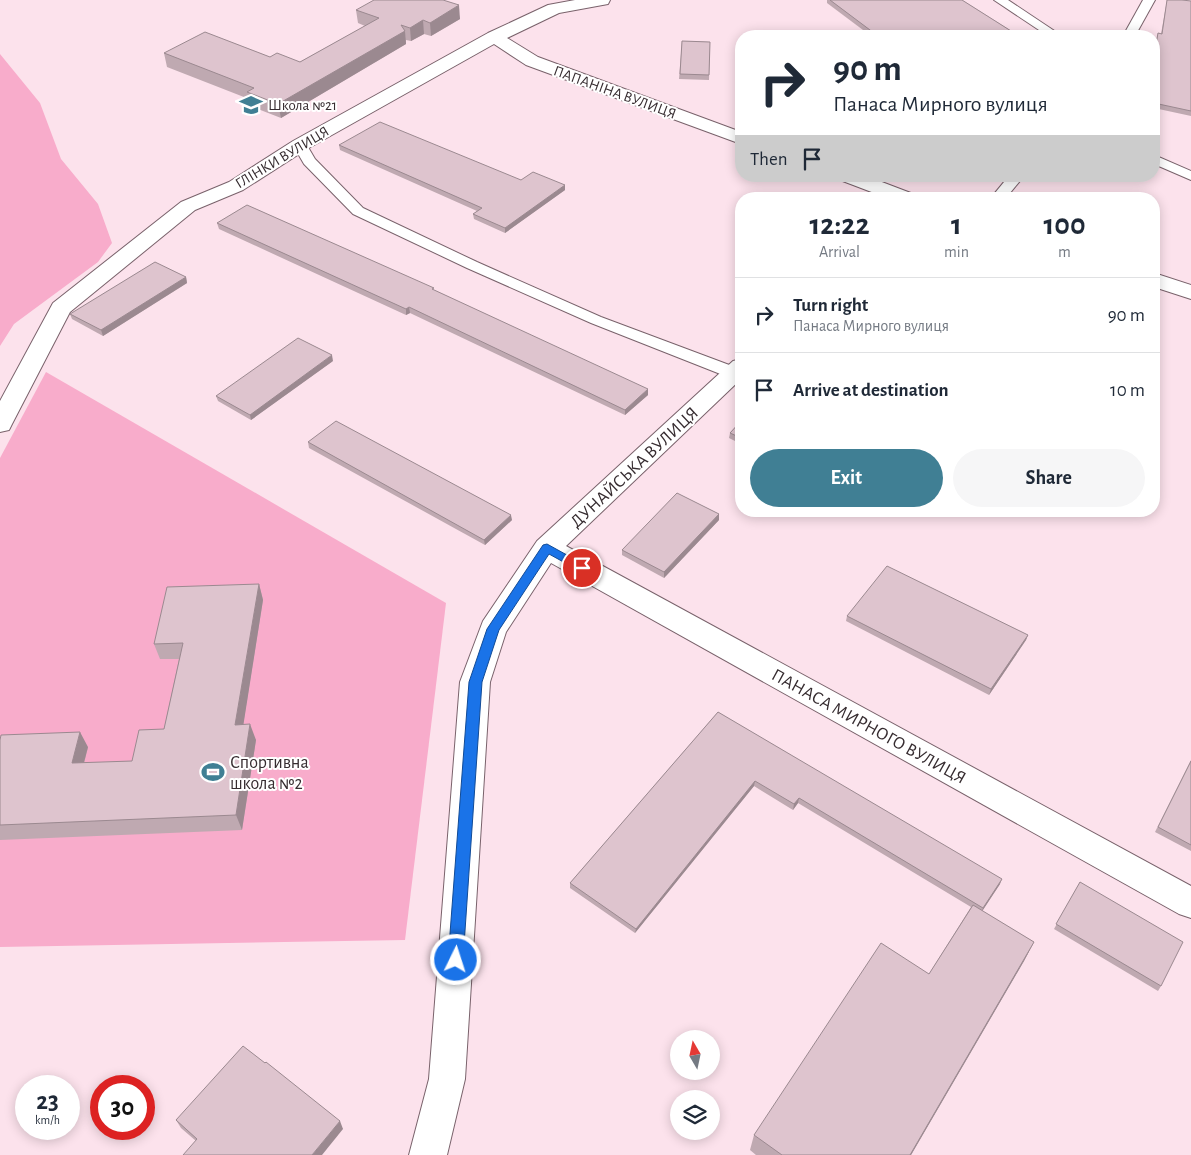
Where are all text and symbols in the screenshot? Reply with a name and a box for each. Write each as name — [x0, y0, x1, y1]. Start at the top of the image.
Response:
icon: right — [750, 50, 815, 115]
text: 90 m — [833, 52, 902, 87]
street label: ПАПАНІНА ВУЛИЦЯ — [551, 63, 678, 122]
school or university icon: Школа №21 — [238, 92, 264, 118]
text: Панаса Мирного вулиця — [833, 93, 1048, 115]
place label: Школа №21 — [268, 98, 337, 113]
street label: ГЛІНКИ ВУЛИЦЯ — [233, 124, 332, 191]
icon: arrive — [798, 145, 826, 173]
text: Then — [750, 150, 788, 169]
text: 12:22 — [809, 210, 870, 240]
text: 1 — [951, 210, 962, 240]
text: 100 — [1043, 210, 1086, 240]
text: Arrival — [819, 244, 860, 260]
text: min — [944, 244, 969, 260]
text: m — [1058, 244, 1071, 260]
text: Turn right — [793, 296, 868, 315]
icon: right — [750, 301, 778, 329]
text: 90 m — [1108, 306, 1145, 325]
text: Панаса Мирного вулиця — [793, 318, 949, 334]
icon: arrive — [750, 376, 778, 404]
text: Arrive at destination — [793, 381, 949, 400]
text: 10 m — [1110, 381, 1145, 400]
street label: ДУНАЙСЬКА ВУЛИЦЯ — [566, 403, 702, 531]
button: Exit — [750, 449, 943, 507]
button: Share — [953, 449, 1145, 507]
pin — [561, 547, 603, 589]
icon: arrive — [568, 554, 596, 582]
street label: ПАНАСА МИРНОГО ВУЛИЦЯ — [768, 666, 969, 788]
place label: Спортивна школа №2 — [230, 754, 309, 793]
sports icon: Спортивна школа №2 — [200, 759, 226, 785]
position arrow — [429, 933, 481, 985]
north arrow — [670, 1030, 720, 1080]
map controls — [670, 1030, 720, 1140]
speed limit sign: 30 — [90, 1075, 155, 1140]
text: 23 — [36, 1089, 59, 1114]
button: layers — [670, 1090, 720, 1140]
text: km/h — [35, 1114, 60, 1126]

